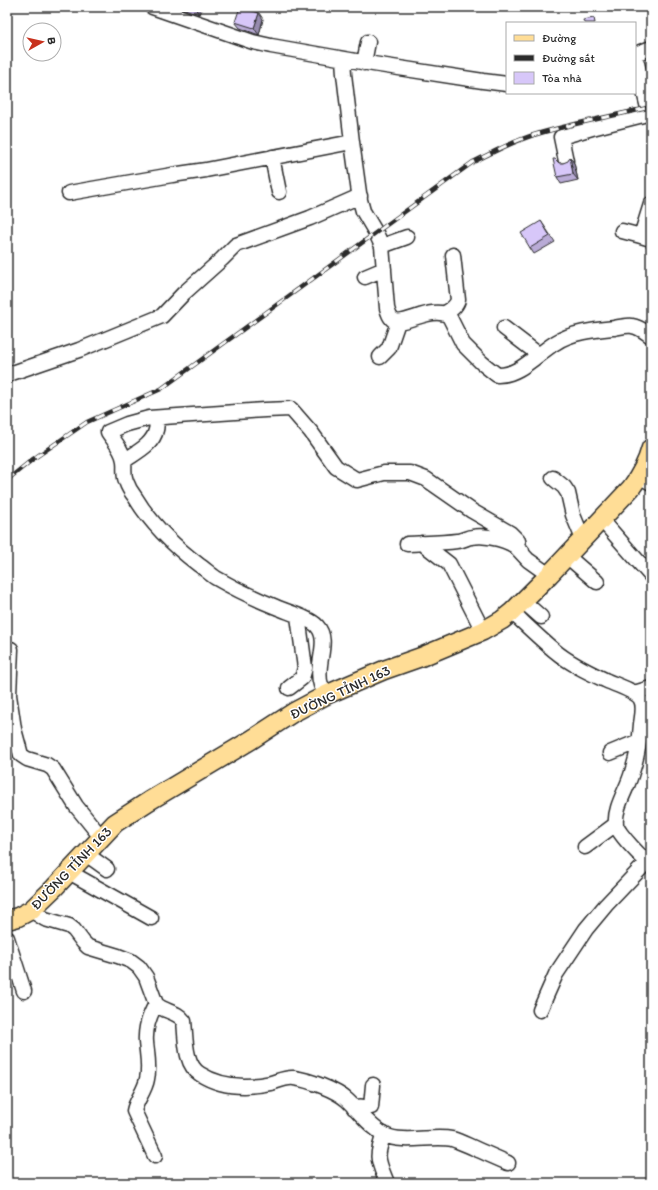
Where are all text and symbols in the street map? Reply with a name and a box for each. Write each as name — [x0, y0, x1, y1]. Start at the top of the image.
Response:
north arrow — [22, 22, 62, 62]
legend — [506, 22, 636, 94]
text: Đường — [542, 31, 577, 45]
text: B — [44, 36, 58, 45]
text: Đường sắt — [542, 51, 596, 65]
text: Tòa nhà — [542, 71, 583, 85]
street label: ĐƯỜNG TỈNH 163 — [287, 662, 394, 723]
street label: ĐƯỜNG TỈNH 163 — [27, 823, 116, 913]

